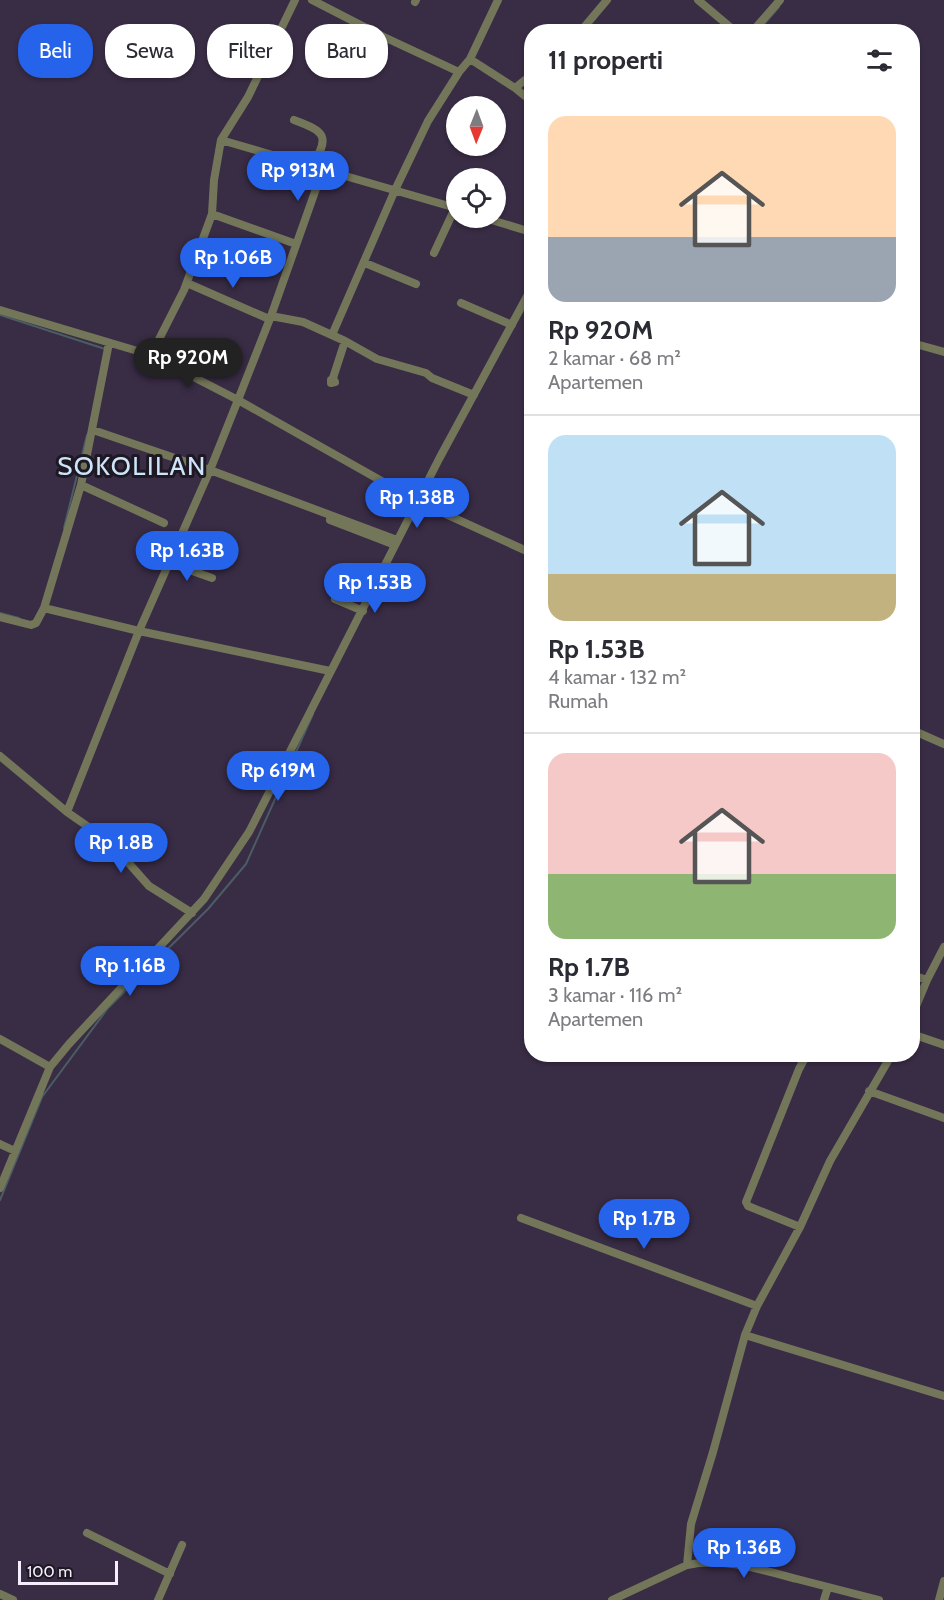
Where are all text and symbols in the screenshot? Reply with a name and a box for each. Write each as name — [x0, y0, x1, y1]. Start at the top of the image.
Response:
chip: Beli — [18, 24, 93, 78]
chip: Sewa — [105, 24, 195, 78]
chip: Filter — [207, 24, 293, 78]
chip: Baru — [305, 24, 388, 78]
text: 11 properti — [548, 44, 663, 76]
icon: filters — [863, 44, 896, 77]
north arrow — [446, 96, 506, 156]
map controls — [446, 96, 506, 228]
pin: Rp 913M — [243, 151, 353, 202]
icon: home — [668, 155, 776, 263]
text: Rp 913M — [261, 158, 335, 182]
button: locate — [446, 168, 506, 228]
pin: Rp 1.06B — [171, 238, 295, 289]
text: Rp 1.06B — [194, 245, 272, 269]
text: Rp 920M — [548, 314, 653, 346]
pin: Rp 920M — [133, 338, 243, 389]
text: Rp 920M — [148, 345, 228, 369]
text: 2 kamar · 68 m² — [548, 346, 681, 370]
text: Apartemen — [548, 370, 643, 394]
district label: SOKOLILAN — [57, 450, 207, 482]
icon: home — [668, 474, 776, 582]
pin: Rp 1.38B — [355, 478, 479, 529]
text: Rp 1.38B — [379, 485, 455, 509]
pin: Rp 1.63B — [125, 531, 249, 582]
text: Rp 1.63B — [150, 538, 224, 562]
pin: Rp 1.53B — [313, 563, 437, 614]
text: Rp 1.53B — [338, 570, 412, 594]
text: Rp 1.53B — [548, 633, 644, 665]
text: 4 kamar · 132 m² — [548, 665, 686, 689]
text: Rumah — [548, 689, 608, 713]
pin: Rp 619M — [223, 751, 333, 802]
text: Rp 619M — [241, 758, 315, 782]
icon: home — [668, 792, 776, 900]
pin: Rp 1.8B — [66, 823, 176, 874]
text: Rp 1.8B — [89, 830, 153, 854]
pin: Rp 1.16B — [68, 946, 192, 997]
text: Rp 1.7B — [548, 951, 630, 983]
text: Rp 1.16B — [95, 953, 165, 977]
text: 3 kamar · 116 m² — [548, 983, 682, 1007]
text: Apartemen — [548, 1007, 643, 1031]
pin: Rp 1.7B — [589, 1199, 699, 1250]
text: Rp 1.7B — [613, 1206, 675, 1230]
pin: Rp 1.36B — [682, 1528, 806, 1579]
text: Rp 1.36B — [707, 1535, 781, 1559]
scale bar — [18, 1558, 118, 1586]
text: 100 m — [27, 1562, 72, 1581]

